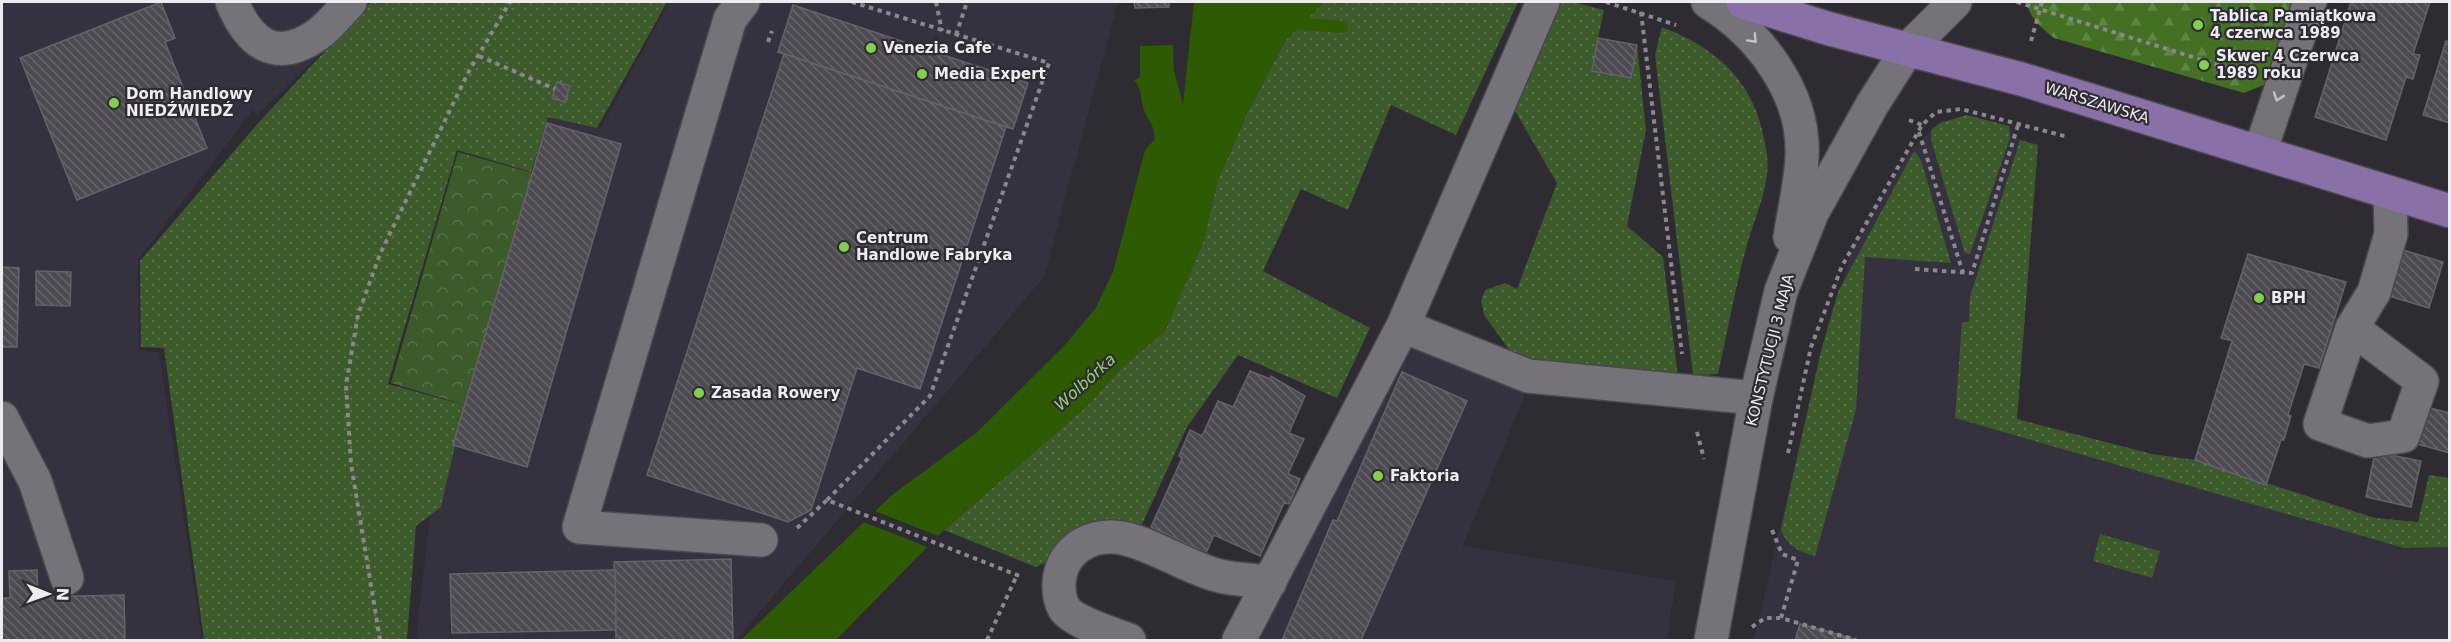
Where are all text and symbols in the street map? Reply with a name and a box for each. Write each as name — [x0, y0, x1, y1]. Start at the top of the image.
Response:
place label: Tablica Pamiątkowa 4 czerwca 1989 — [2210, 7, 2376, 42]
marker: Tablica Pamiątkowa 4 czerwca 1989 — [2191, 18, 2205, 32]
one-way arrow — [1746, 32, 1757, 42]
place label: Venezia Cafe — [883, 39, 992, 57]
marker: Venezia Cafe — [864, 41, 878, 55]
place label: Skwer 4 Czerwca 1989 roku — [2216, 47, 2359, 82]
marker: Skwer 4 Czerwca 1989 roku — [2197, 58, 2211, 72]
place label: Media Expert — [934, 65, 1046, 83]
marker: Media Expert — [915, 67, 929, 81]
street label: WARSZAWSKA — [2043, 79, 2152, 128]
place label: Dom Handlowy NIEDŹWIEDŹ — [126, 85, 253, 120]
one-way arrow — [2273, 91, 2286, 102]
marker: Dom Handlowy NIEDŹWIEDŹ — [107, 96, 121, 110]
place label: Centrum Handlowe Fabryka — [856, 229, 1012, 264]
marker: Centrum Handlowe Fabryka — [837, 240, 851, 254]
street label: KONSTYTUCJI 3 MAJA — [1742, 271, 1798, 428]
place label: BPH — [2271, 289, 2306, 307]
marker: BPH — [2252, 291, 2266, 305]
water label: Wolbórka — [1051, 350, 1119, 414]
place label: Zasada Rowery — [711, 384, 840, 402]
marker: Zasada Rowery — [692, 386, 706, 400]
place label: Faktoria — [1390, 467, 1460, 485]
marker: Faktoria — [1371, 469, 1385, 483]
north arrow — [18, 564, 78, 624]
text: N — [53, 587, 72, 601]

